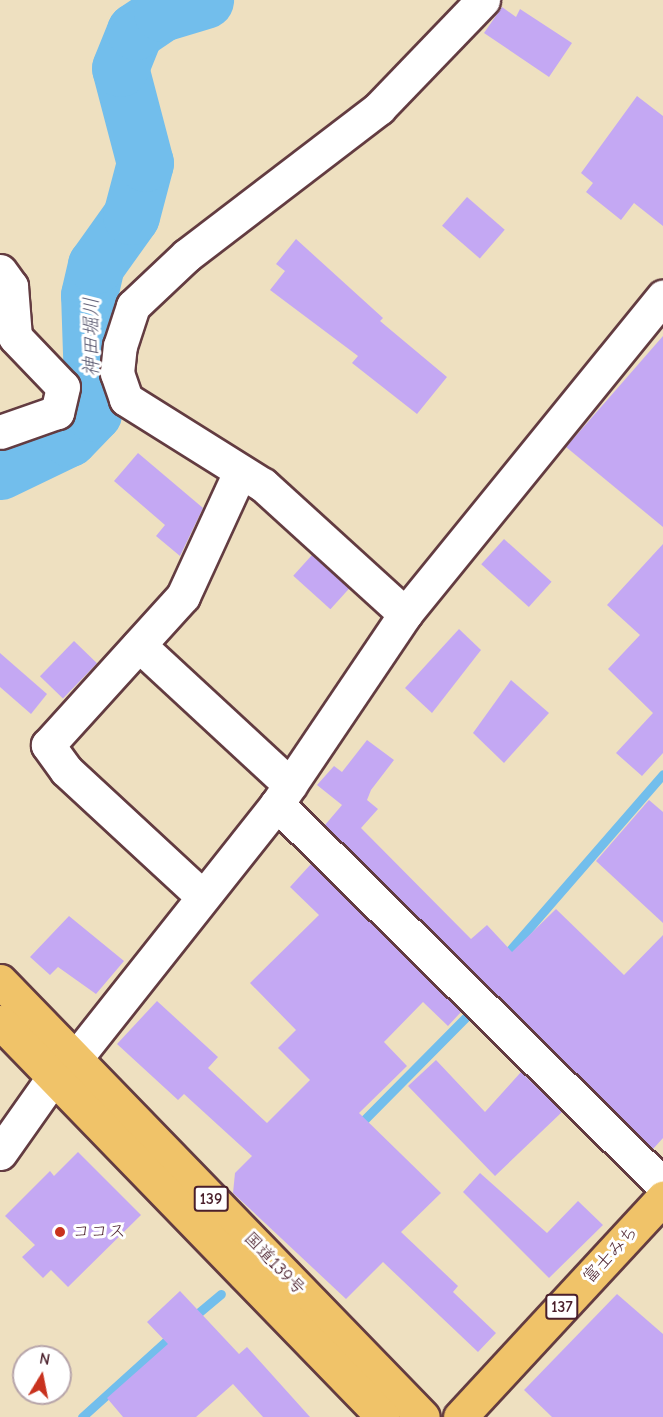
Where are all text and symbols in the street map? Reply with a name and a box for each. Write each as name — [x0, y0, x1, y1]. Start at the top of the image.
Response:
water label: 神田堀川 — [79, 297, 103, 377]
road number: 139 — [193, 1186, 229, 1212]
place label: ココス — [72, 1221, 126, 1243]
street label: 富士みち — [579, 1221, 643, 1289]
marker: ココス — [53, 1225, 67, 1239]
street label: 国道139号 — [239, 1228, 309, 1300]
road number: 137 — [544, 1294, 580, 1320]
north arrow — [12, 1345, 72, 1405]
text: N — [38, 1349, 51, 1369]

